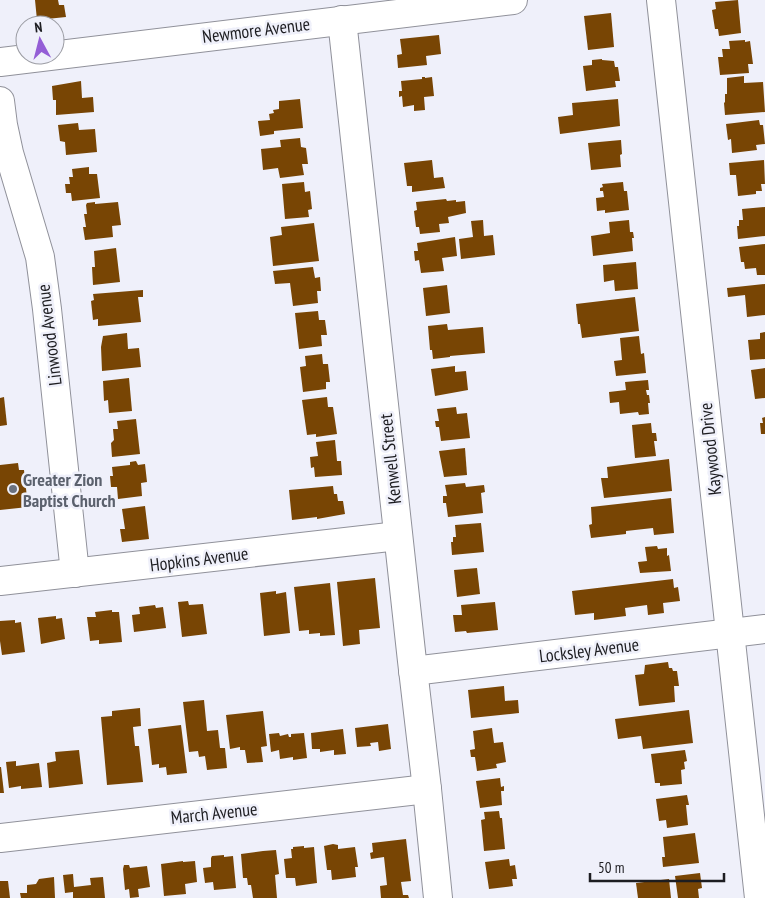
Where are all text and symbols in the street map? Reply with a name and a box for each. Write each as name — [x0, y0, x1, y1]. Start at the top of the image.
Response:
street label: Newmore Avenue — [201, 12, 311, 48]
north arrow — [15, 15, 65, 65]
text: N — [34, 18, 43, 36]
street label: Linwood Avenue — [31, 283, 67, 387]
street label: Kaywood Drive — [694, 402, 726, 496]
street label: Kenwell Street — [374, 413, 406, 505]
place label: Greater Zion Baptist Church — [23, 468, 116, 512]
marker: Greater Zion Baptist Church — [7, 483, 19, 495]
street label: Hopkins Avenue — [148, 542, 250, 576]
street label: Locksley Avenue — [538, 632, 640, 668]
street label: March Avenue — [170, 797, 258, 829]
scale bar — [590, 850, 724, 882]
text: 50 m — [598, 858, 624, 877]

